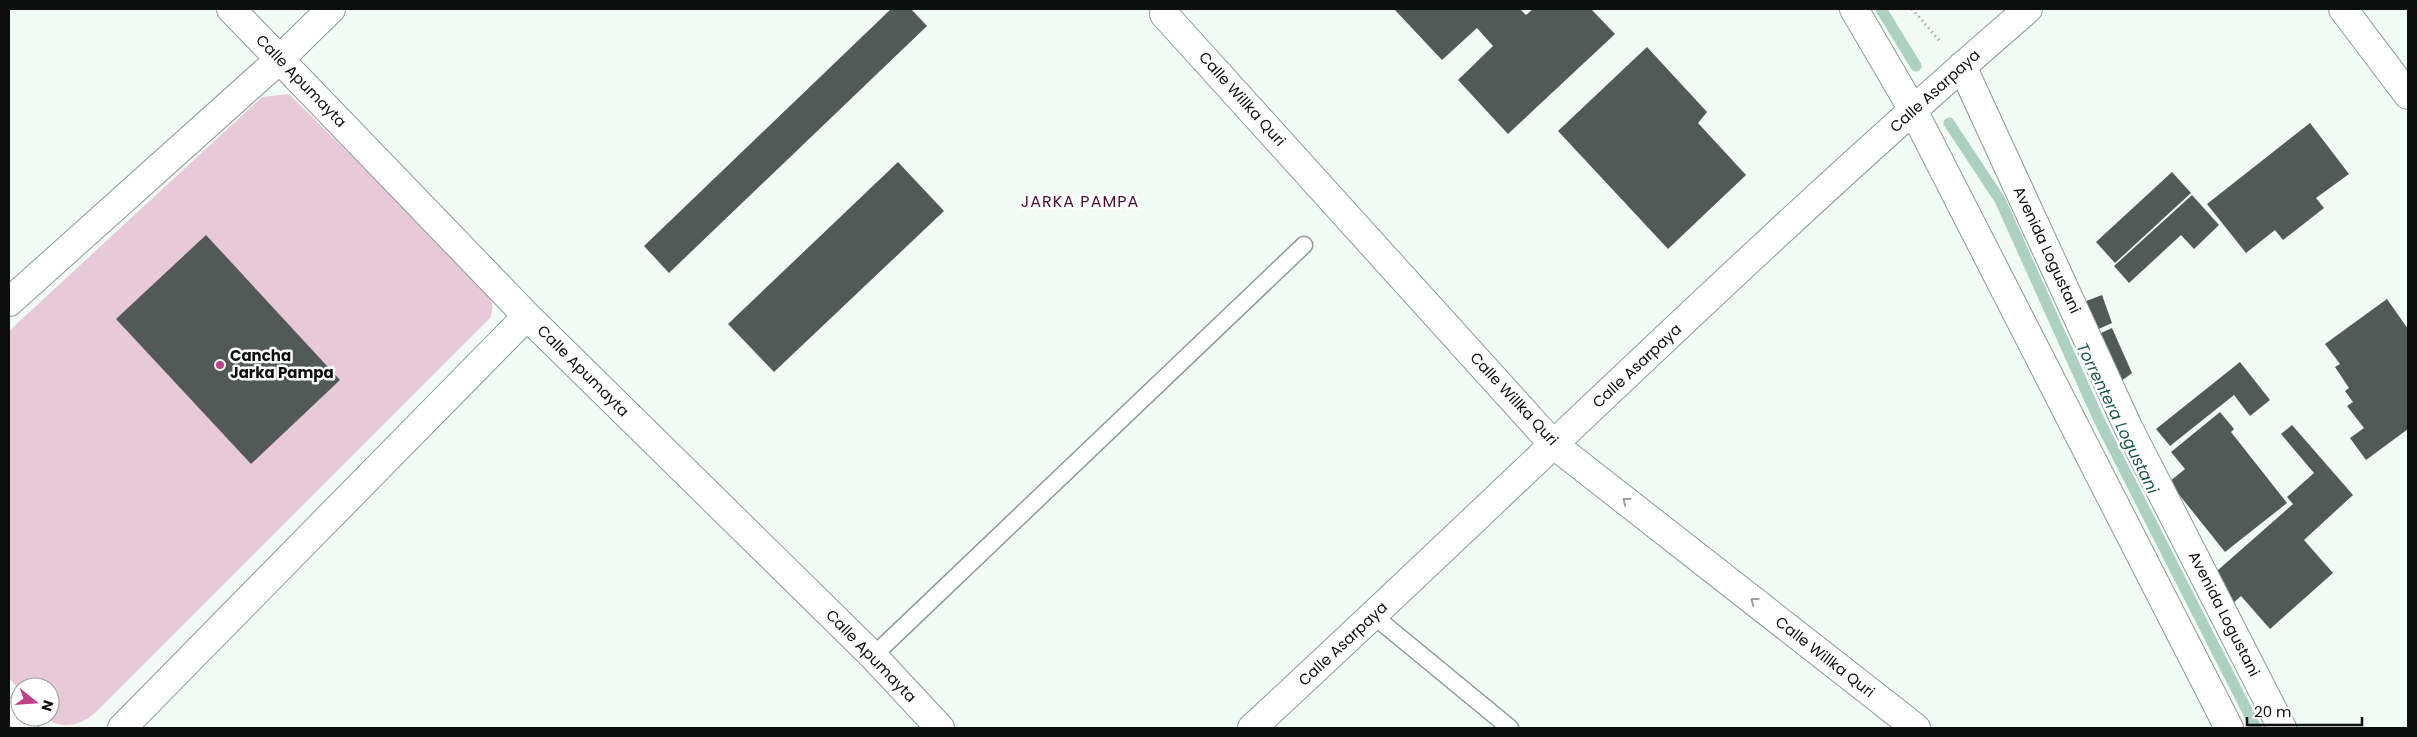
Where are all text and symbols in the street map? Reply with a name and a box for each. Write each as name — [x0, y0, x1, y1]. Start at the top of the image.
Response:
street label: Calle Apumayta — [251, 30, 351, 132]
street label: Calle Asarpaya — [1885, 44, 1984, 137]
street label: Calle Willka Quri — [1194, 47, 1291, 151]
street label: Avenida Logustani — [2009, 183, 2086, 317]
district label: JARKA PAMPA — [1021, 190, 1139, 213]
street label: Calle Asarpaya — [1587, 319, 1686, 413]
street label: Calle Apumayta — [533, 320, 634, 421]
water label: Torrentera Logustani — [2071, 339, 2165, 499]
place label: Cancha Jarka Pampa — [230, 345, 334, 383]
street label: Calle Willka Quri — [1466, 347, 1563, 450]
marker: Cancha Jarka Pampa — [214, 359, 226, 371]
one-way arrow — [1623, 498, 1632, 506]
street label: Avenida Logustani — [2184, 548, 2265, 680]
street label: Calle Asarpaya — [1293, 597, 1392, 691]
one-way arrow — [1750, 598, 1760, 607]
street label: Calle Apumayta — [821, 605, 921, 707]
street label: Calle Willka Quri — [1771, 611, 1879, 702]
north arrow — [10, 677, 60, 727]
scale bar — [2247, 694, 2362, 726]
text: N — [36, 698, 59, 714]
text: 20 m — [2254, 701, 2292, 722]

